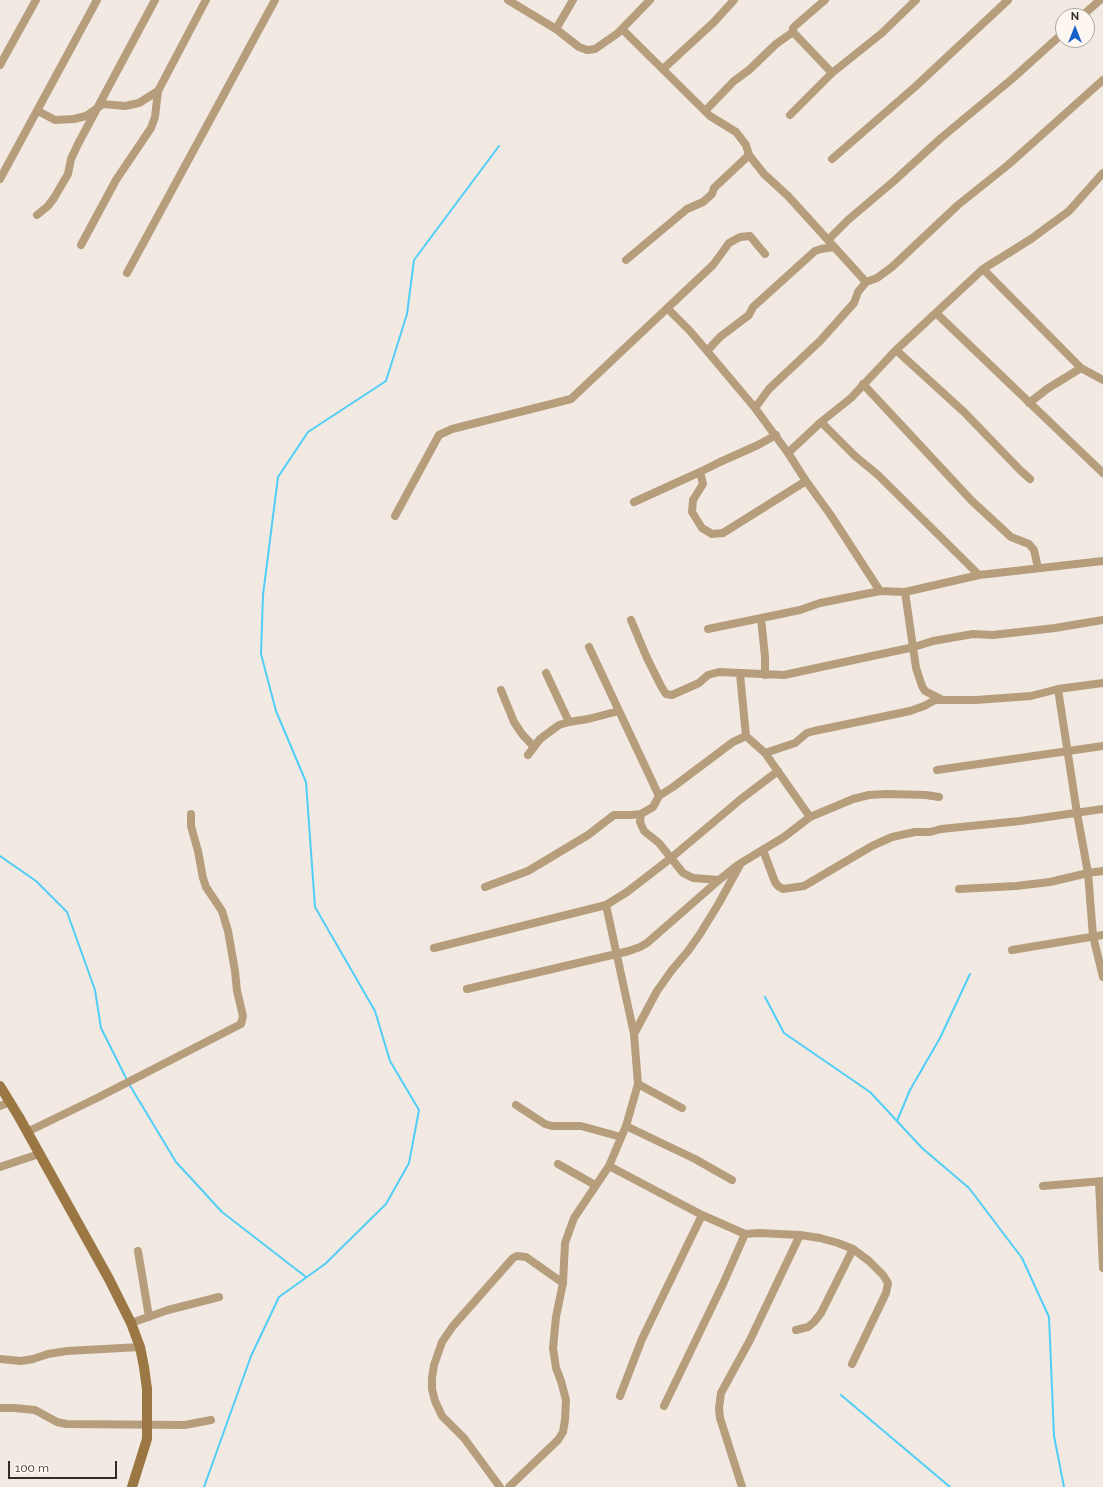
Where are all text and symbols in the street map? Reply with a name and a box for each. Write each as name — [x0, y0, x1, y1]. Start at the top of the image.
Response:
north arrow — [1055, 8, 1095, 48]
text: N — [1071, 10, 1079, 23]
scale bar — [10, 1453, 119, 1479]
text: 100 m — [15, 1461, 49, 1475]

